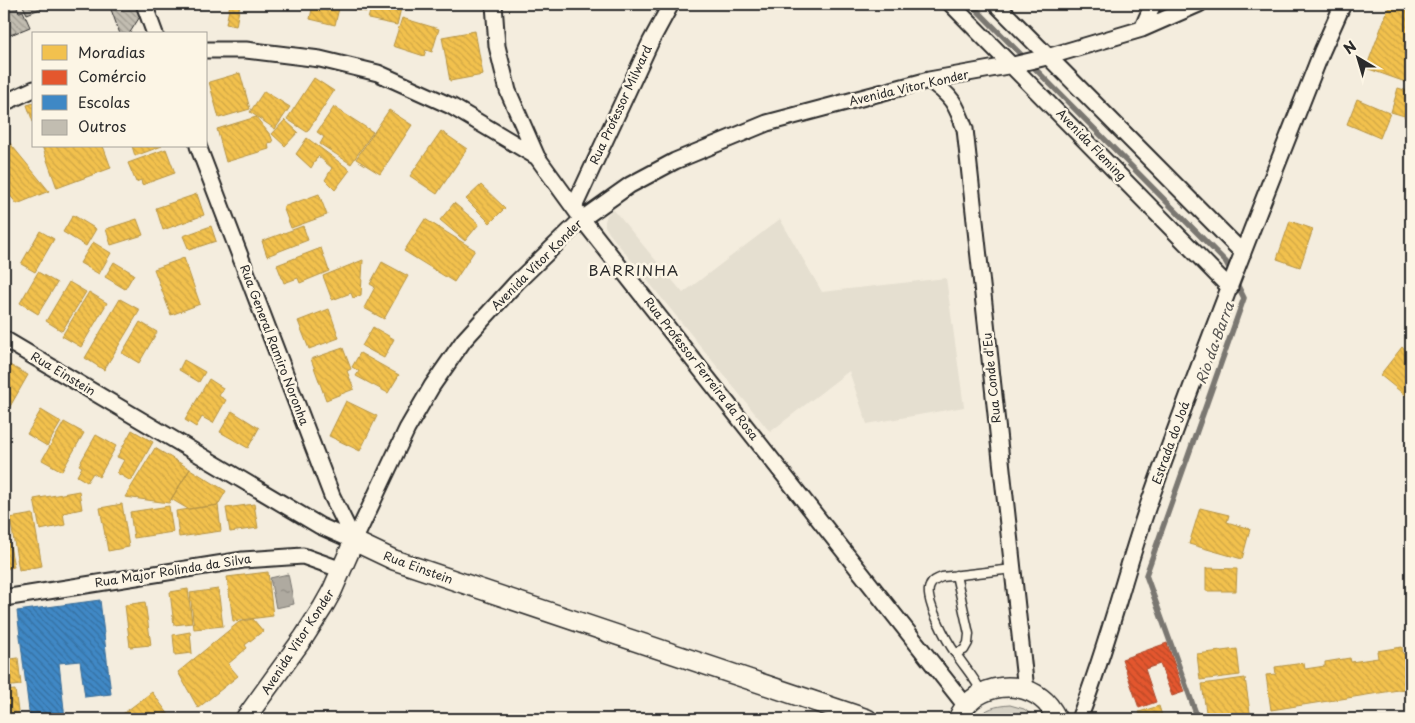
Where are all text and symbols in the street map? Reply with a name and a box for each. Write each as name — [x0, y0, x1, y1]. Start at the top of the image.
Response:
legend — [32, 32, 208, 148]
north arrow — [1332, 32, 1382, 82]
text: N — [1339, 36, 1361, 59]
text: Moradias — [78, 40, 145, 63]
street label: Rua Professor Milward — [584, 41, 656, 167]
text: Comércio — [78, 64, 146, 87]
street label: Avenida Vitor Konder — [847, 64, 971, 110]
text: Escolas — [78, 90, 130, 113]
street label: Avenida Fleming — [1053, 104, 1131, 184]
text: Outros — [78, 114, 126, 137]
street label: Avenida Vitor Konder — [487, 214, 586, 314]
district label: BARRINHA — [589, 258, 679, 281]
street label: Rua General Ramiro Noronha — [236, 262, 314, 428]
street label: Rua Professor Ferreira da Rosa — [640, 293, 764, 444]
water label: Rio da Barra — [1190, 298, 1239, 387]
street label: Rua Conde d'Eu — [977, 332, 1005, 424]
street label: Rua Einstein — [28, 347, 99, 400]
street label: Estrada do Joá — [1147, 398, 1194, 487]
street label: Rua Einstein — [381, 546, 456, 588]
street label: Rua Major Rolinda da Silva — [93, 549, 253, 591]
street label: Avenida Vitor Konder — [256, 585, 338, 698]

